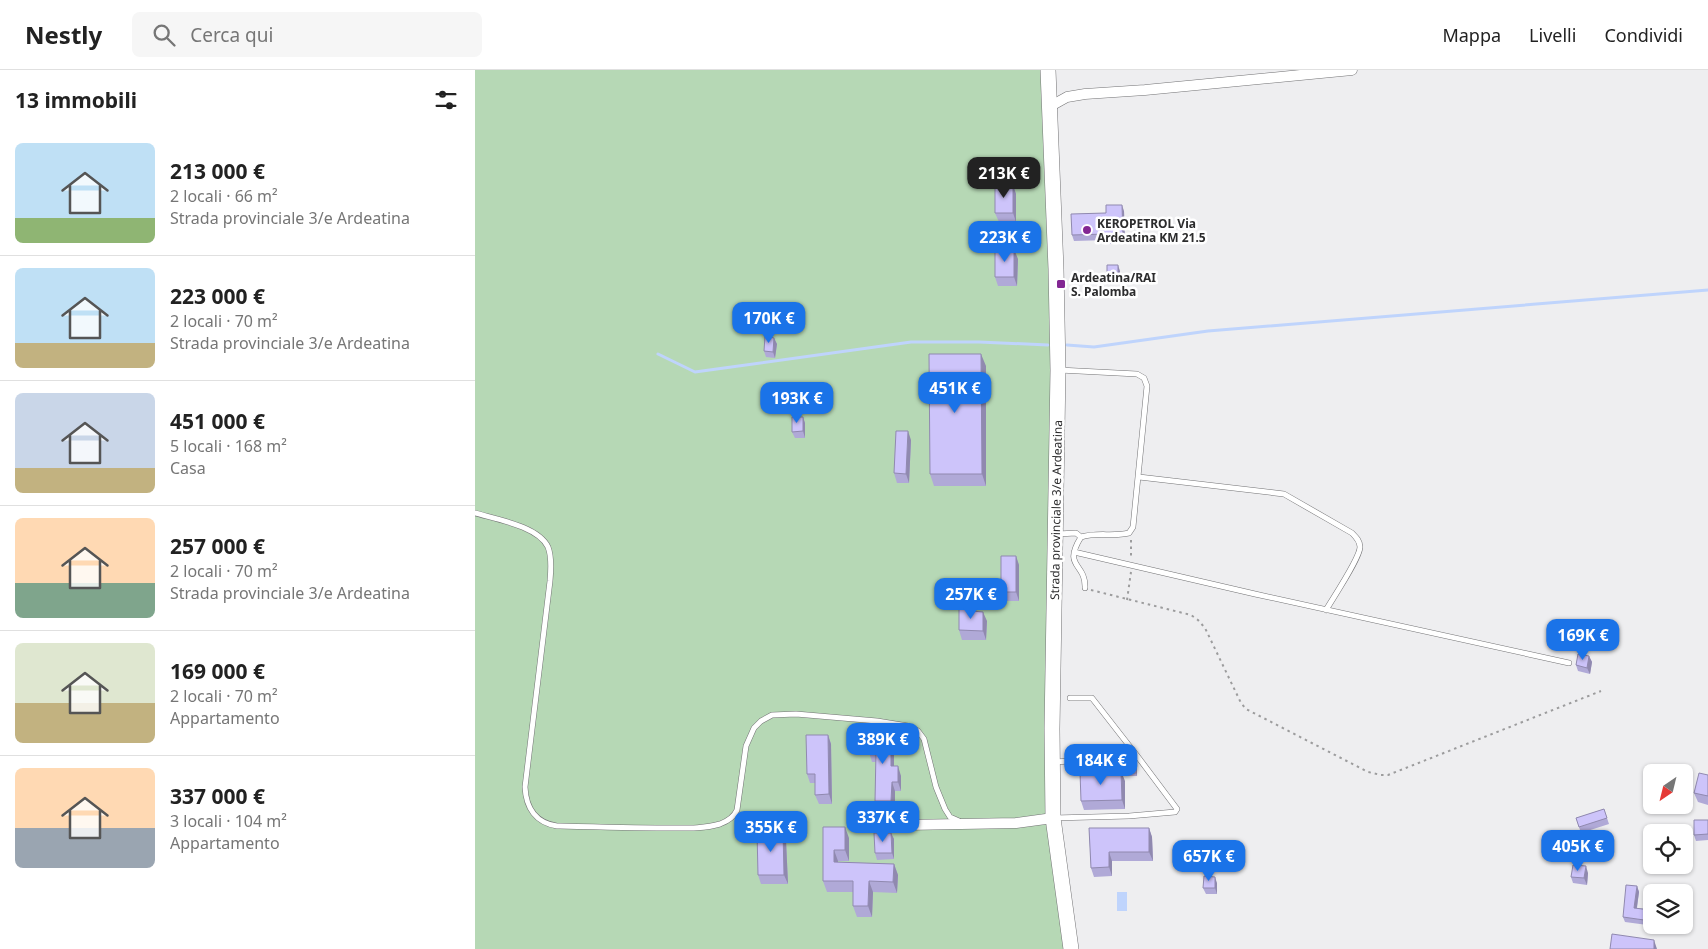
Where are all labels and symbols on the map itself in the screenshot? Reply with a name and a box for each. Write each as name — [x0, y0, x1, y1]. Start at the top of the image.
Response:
pin: 213K € — [963, 156, 1045, 199]
place label: KEROPETROL Via Ardeatina KM 21.5 — [1097, 215, 1206, 246]
pin: 223K € — [964, 220, 1046, 263]
marker: KEROPETROL Via Ardeatina KM 21.5 — [1081, 224, 1093, 236]
place label: Ardeatina/RAI S. Palomba — [1071, 269, 1156, 300]
marker: Ardeatina/RAI S. Palomba — [1055, 278, 1067, 290]
pin: 170K € — [728, 302, 810, 344]
pin: 451K € — [914, 372, 996, 414]
pin: 193K € — [756, 382, 838, 424]
street label: Strada provinciale 3/e Ardeatina — [1046, 420, 1066, 600]
pin: 257K € — [930, 578, 1012, 620]
pin: 169K € — [1542, 618, 1624, 661]
pin: 389K € — [842, 722, 924, 765]
pin: 184K € — [1060, 744, 1142, 786]
north arrow — [1643, 764, 1693, 814]
pin: 337K € — [842, 800, 924, 843]
pin: 355K € — [730, 810, 812, 853]
pin: 405K € — [1537, 830, 1619, 872]
pin: 657K € — [1168, 840, 1250, 882]

